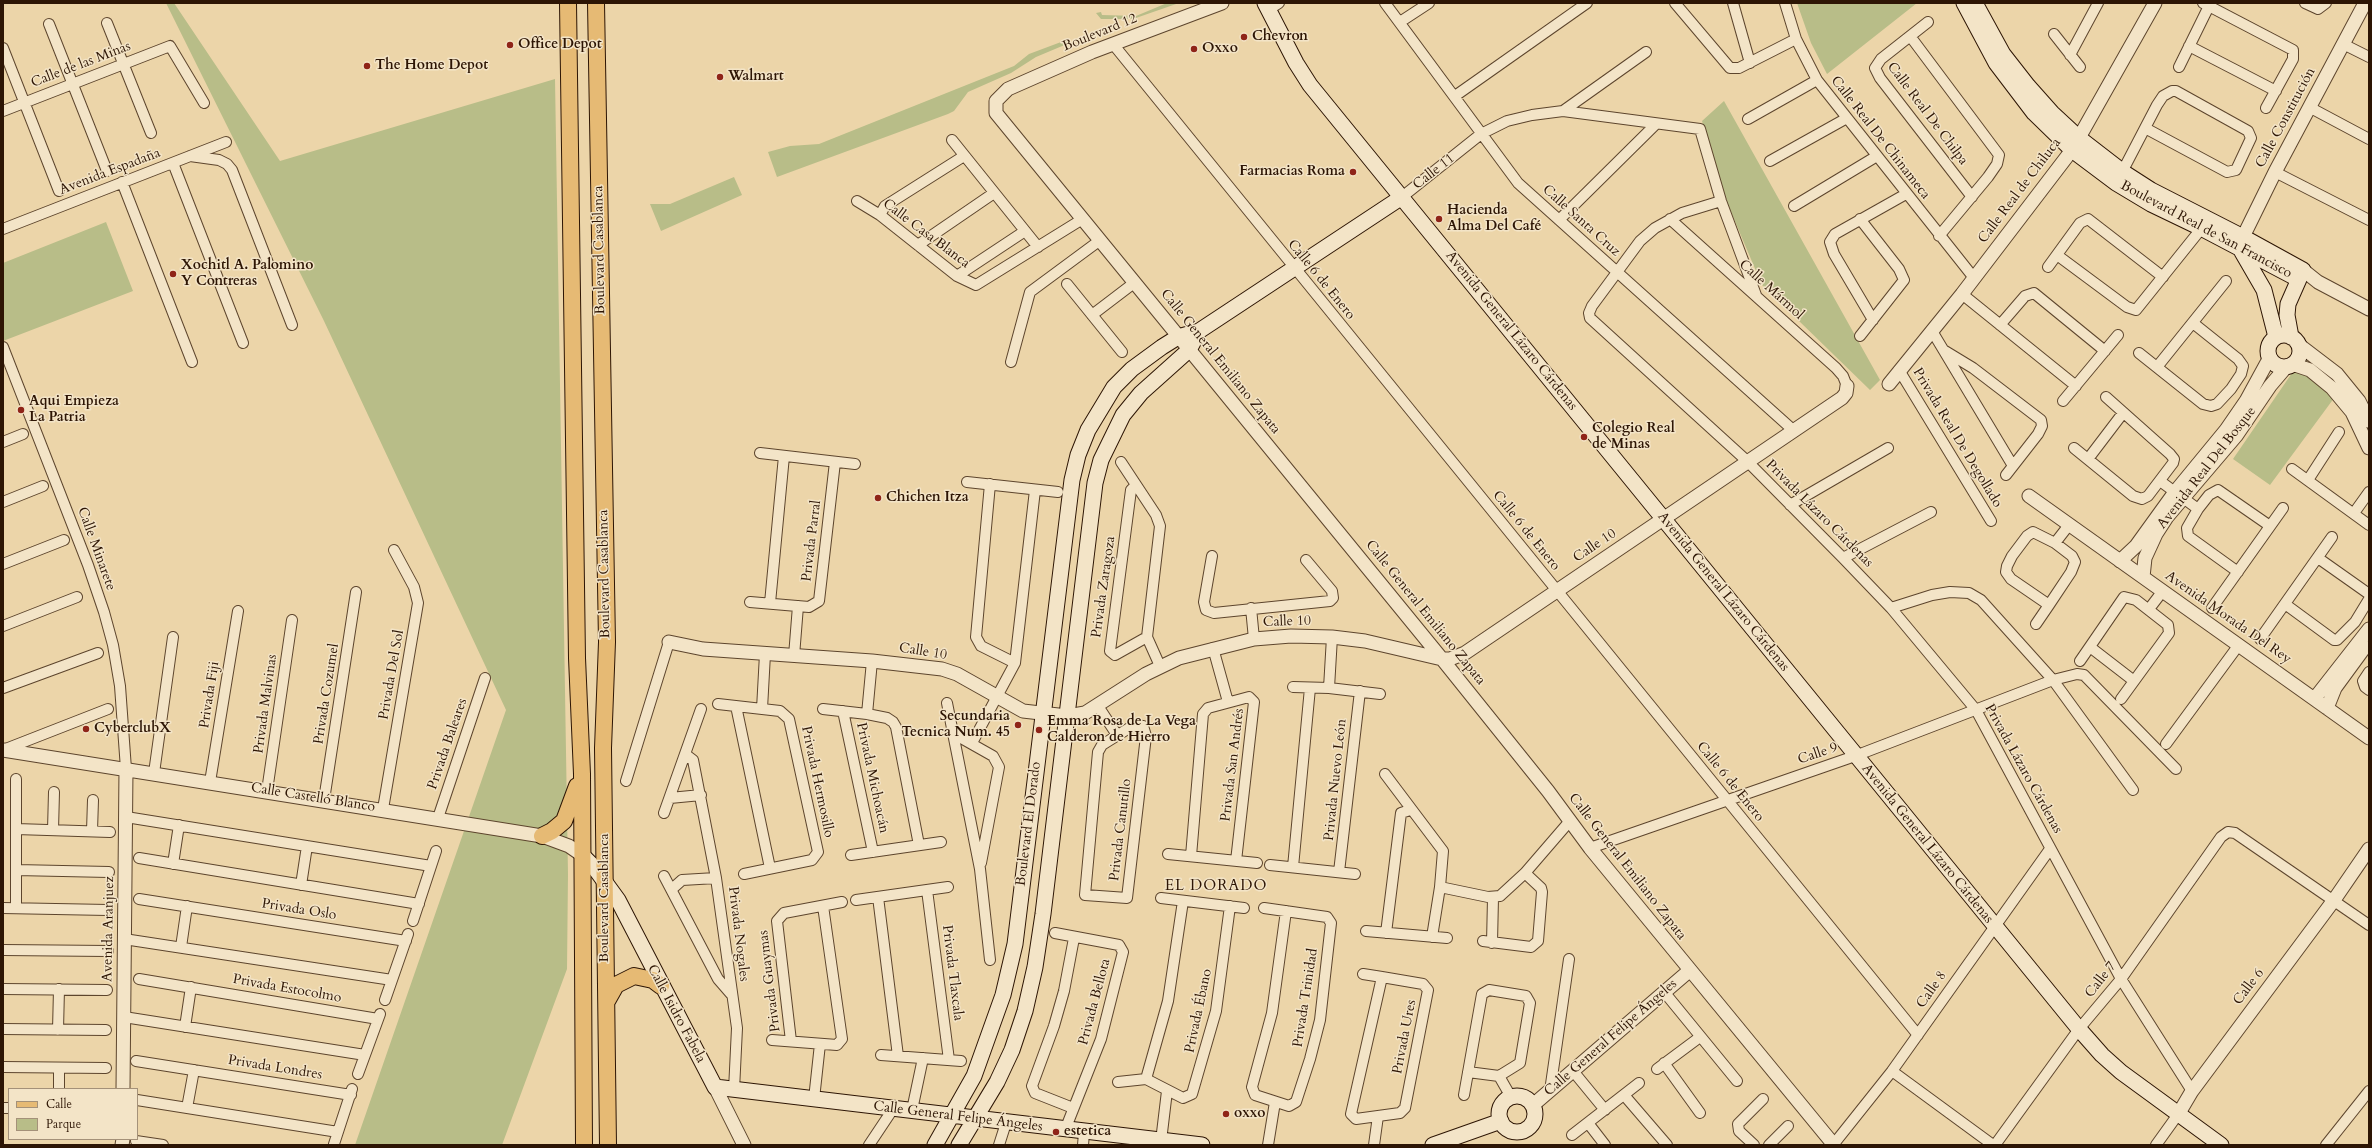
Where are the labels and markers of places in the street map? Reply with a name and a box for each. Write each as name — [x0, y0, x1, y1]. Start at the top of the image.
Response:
place label: Chevron — [1252, 29, 1308, 45]
marker: Chevron — [1239, 32, 1249, 42]
place label: Office Depot — [518, 37, 602, 53]
marker: Office Depot — [505, 40, 515, 50]
place label: Oxxo — [1202, 41, 1238, 57]
marker: Oxxo — [1189, 44, 1199, 54]
place label: The Home Depot — [375, 58, 488, 74]
marker: The Home Depot — [362, 61, 372, 71]
place label: Walmart — [728, 69, 784, 85]
marker: Walmart — [715, 72, 725, 82]
place label: Farmacias Roma — [1239, 164, 1345, 180]
marker: Farmacias Roma — [1348, 167, 1358, 177]
place label: Hacienda Alma Del Café — [1447, 203, 1542, 236]
marker: Hacienda Alma Del Café — [1434, 214, 1444, 224]
place label: Xochitl A. Palomino Y Contreras — [181, 258, 313, 290]
marker: Xochitl A. Palomino Y Contreras — [168, 269, 178, 279]
place label: Aqui Empieza La Patria — [29, 394, 119, 426]
marker: Aqui Empieza La Patria — [16, 405, 26, 415]
place label: Colegio Real de Minas — [1592, 421, 1675, 454]
marker: Colegio Real de Minas — [1579, 432, 1589, 442]
place label: Chichen Itza — [886, 490, 969, 506]
marker: Chichen Itza — [873, 493, 883, 503]
place label: Secundaria Tecnica Num. 45 — [902, 709, 1010, 742]
place label: Emma Rosa de La Vega Calderon de Hierro — [1047, 714, 1196, 746]
marker: Secundaria Tecnica Num. 45 — [1013, 720, 1023, 730]
place label: CyberclubX — [94, 721, 171, 737]
marker: CyberclubX — [81, 724, 91, 734]
marker: Emma Rosa de La Vega Calderon de Hierro — [1034, 725, 1044, 735]
place label: oxxo — [1234, 1106, 1266, 1122]
marker: oxxo — [1221, 1109, 1231, 1119]
place label: estetica — [1064, 1124, 1111, 1140]
marker: estetica — [1051, 1127, 1061, 1137]

